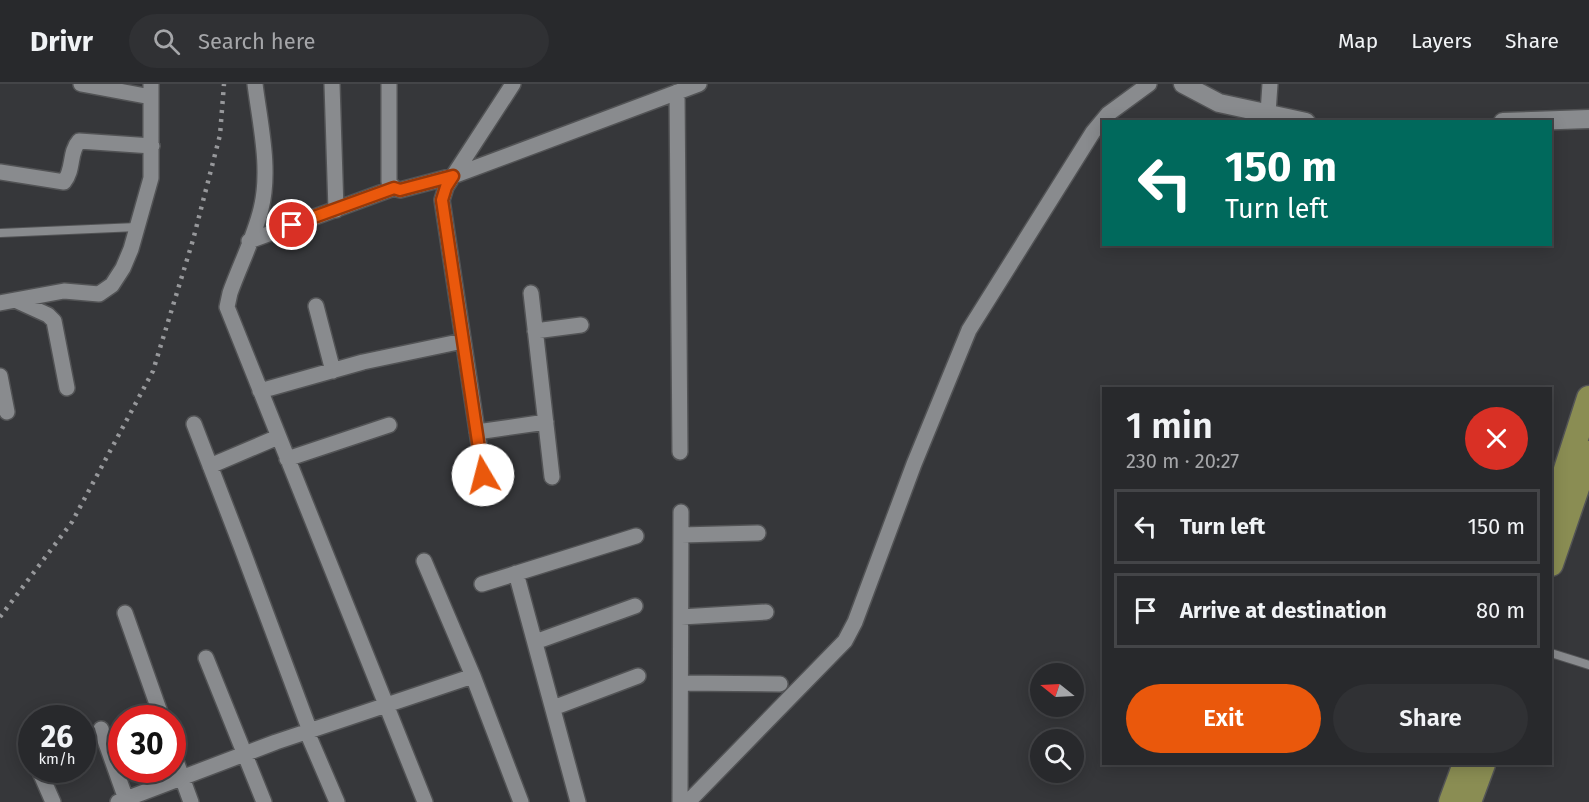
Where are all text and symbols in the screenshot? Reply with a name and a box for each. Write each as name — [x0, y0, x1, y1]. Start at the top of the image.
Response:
search box — [129, 14, 549, 68]
text: Drivr — [30, 25, 93, 58]
icon: search — [150, 25, 183, 58]
text: Search here — [198, 28, 315, 55]
text: Map — [1338, 28, 1378, 54]
text: Layers — [1411, 28, 1472, 54]
text: Share — [1505, 28, 1559, 54]
text: 150 m — [1225, 142, 1337, 192]
icon: left — [1126, 144, 1204, 222]
text: Turn left — [1225, 193, 1328, 225]
pin — [266, 199, 317, 250]
icon: arrive — [275, 208, 308, 241]
text: 1 min — [1126, 404, 1213, 448]
button: close — [1465, 407, 1528, 470]
position arrow — [451, 443, 515, 507]
text: 230 m · 20:27 — [1126, 449, 1239, 473]
icon: left — [1129, 510, 1162, 543]
text: Turn left — [1180, 513, 1265, 540]
text: 150 m — [1467, 513, 1525, 540]
icon: arrive — [1129, 594, 1162, 627]
text: Arrive at destination — [1180, 597, 1387, 624]
text: 80 m — [1476, 597, 1525, 624]
north arrow — [1030, 663, 1084, 717]
map controls — [1030, 663, 1084, 783]
button: Exit — [1126, 684, 1321, 753]
button: Share — [1333, 684, 1528, 753]
speed limit sign: 30 — [108, 705, 186, 783]
text: 26 — [41, 719, 73, 755]
button: search — [1030, 729, 1084, 783]
text: km/h — [38, 750, 76, 768]

